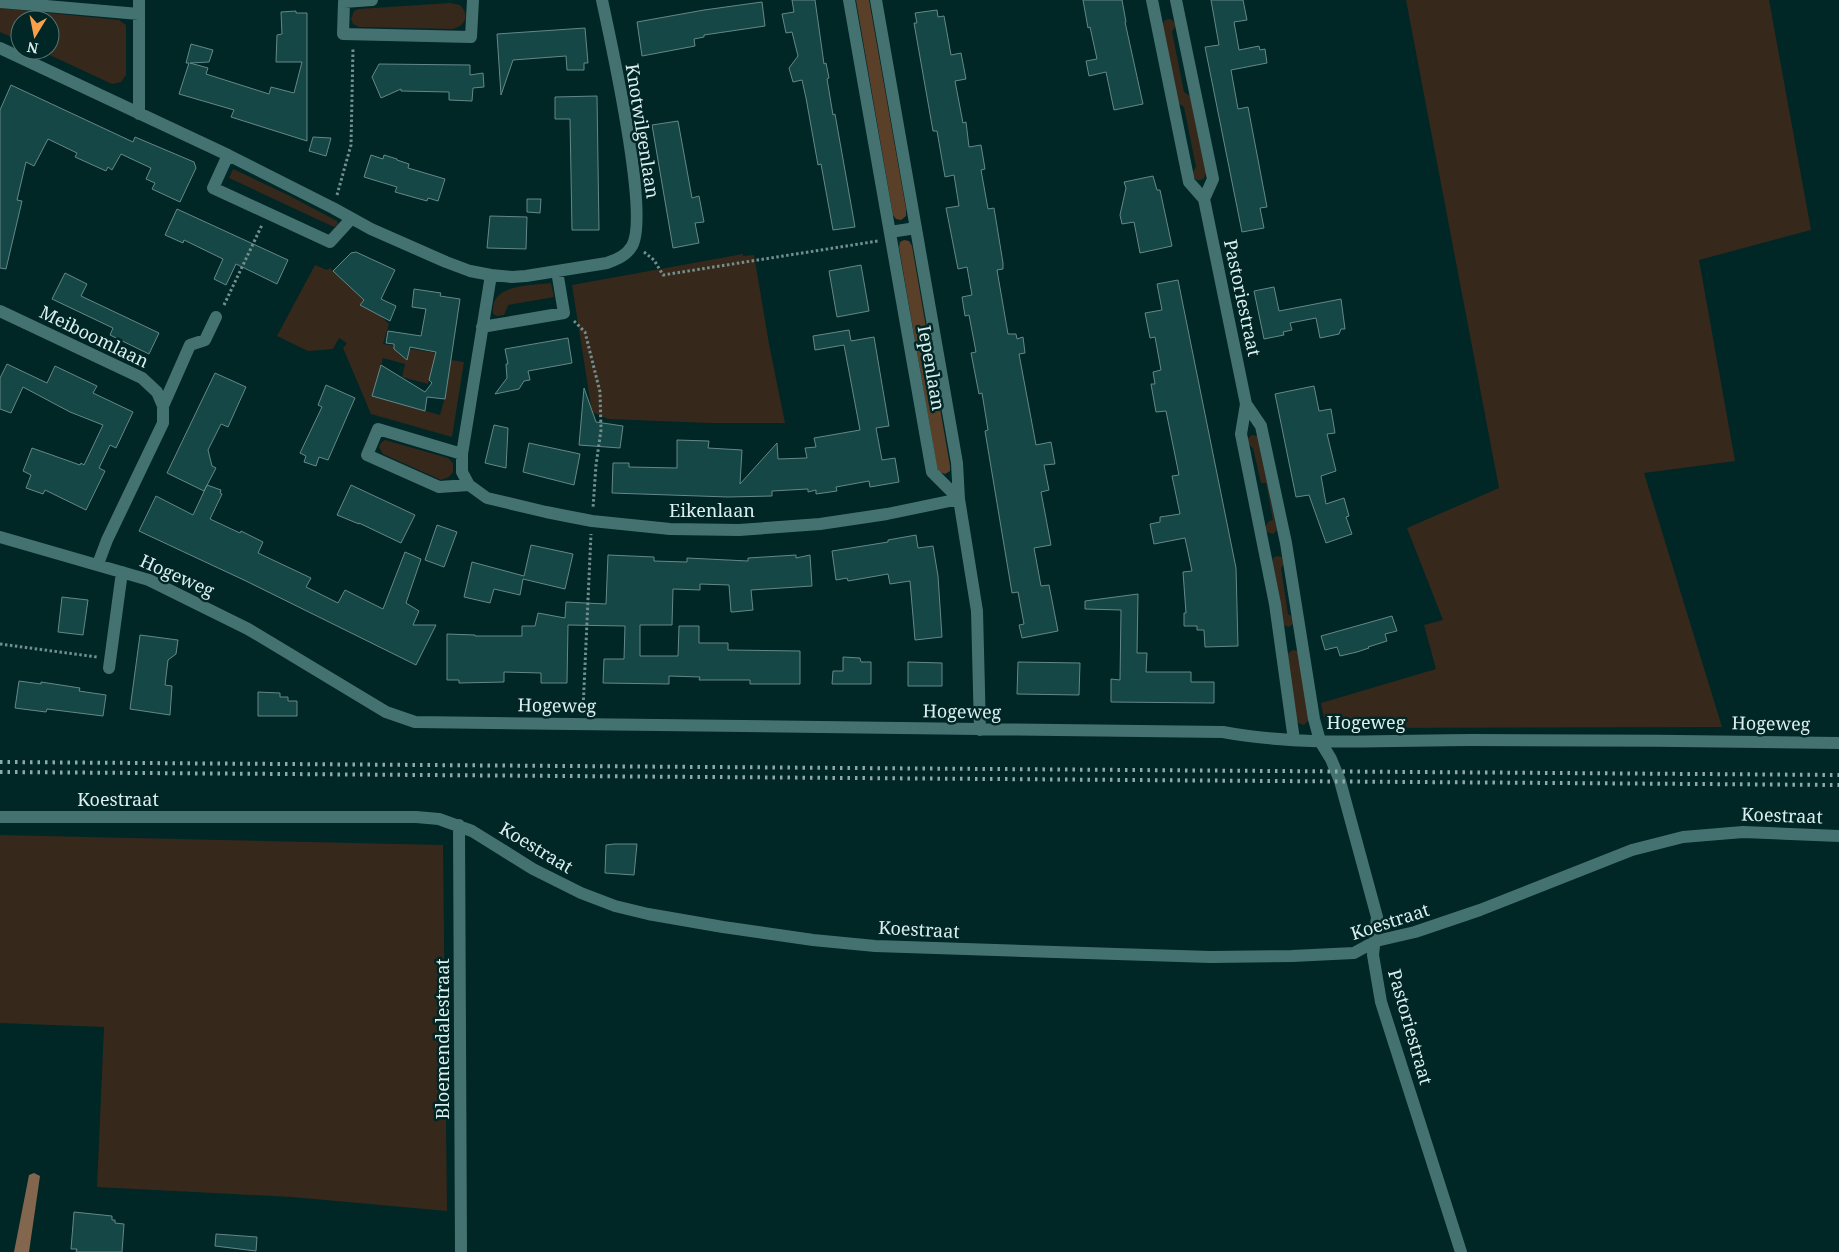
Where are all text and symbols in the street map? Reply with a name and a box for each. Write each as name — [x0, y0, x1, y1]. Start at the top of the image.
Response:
north arrow — [10, 10, 60, 60]
text: N — [26, 38, 40, 59]
street label: Knotwilgenlaan — [620, 62, 666, 200]
street label: Pastoriestraat — [1219, 237, 1267, 358]
street label: Meiboomlaan — [36, 299, 153, 373]
street label: Iepenlaan — [913, 323, 951, 413]
street label: Eikenlaan — [669, 498, 755, 522]
street label: Hogeweg — [137, 548, 219, 602]
street label: Hogeweg — [517, 692, 597, 718]
street label: Hogeweg — [922, 698, 1002, 724]
street label: Hogeweg — [1327, 710, 1406, 734]
street label: Hogeweg — [1731, 710, 1811, 736]
street label: Koestraat — [77, 787, 159, 811]
street label: Koestraat — [1741, 802, 1823, 828]
street label: Koestraat — [495, 816, 578, 878]
street label: Koestraat — [1347, 897, 1432, 945]
street label: Koestraat — [878, 915, 960, 943]
street label: Bloemendalestraat — [430, 958, 454, 1120]
street label: Pastoriestraat — [1383, 966, 1439, 1087]

